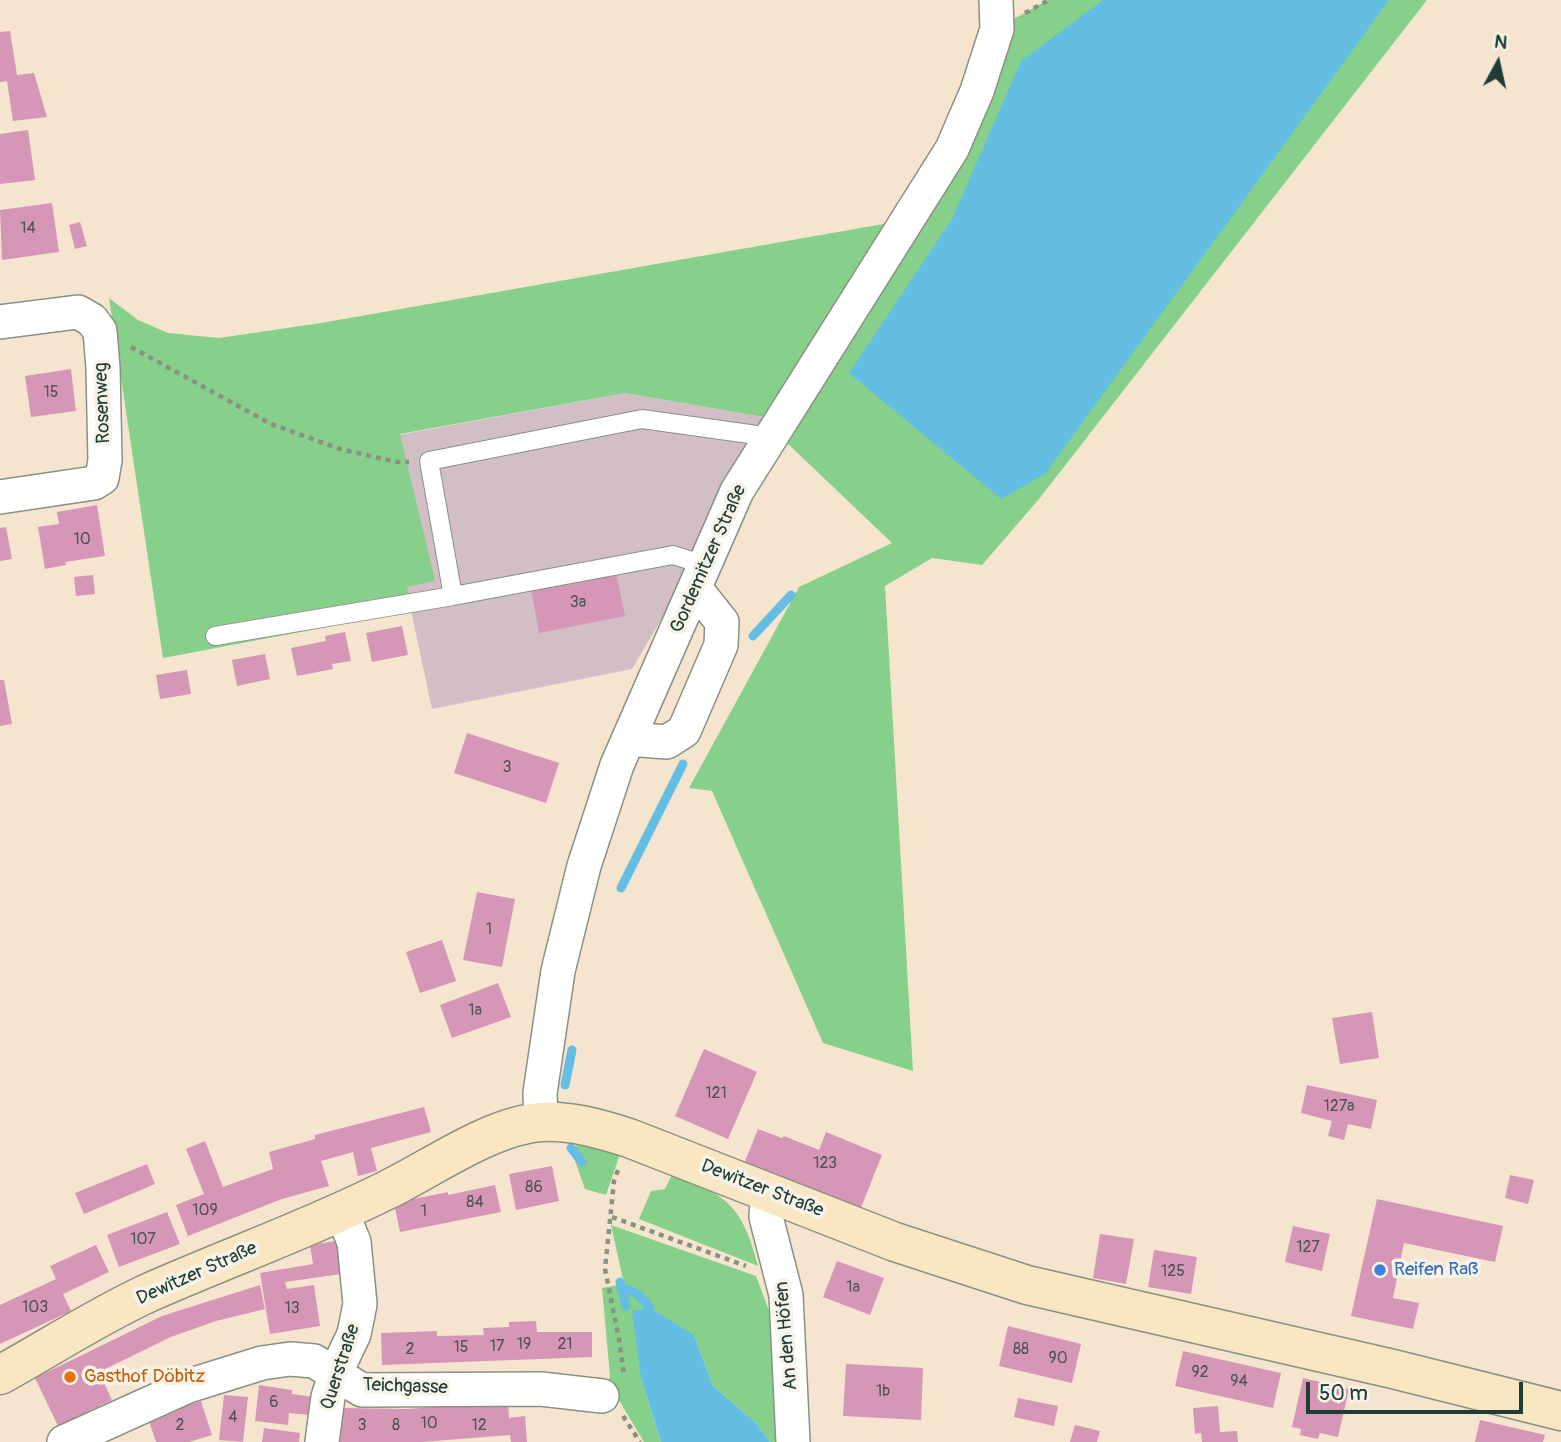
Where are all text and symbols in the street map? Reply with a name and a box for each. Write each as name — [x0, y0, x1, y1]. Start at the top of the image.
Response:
north arrow — [1463, 28, 1533, 98]
text: N — [1493, 29, 1509, 55]
house number: 14 — [20, 219, 36, 239]
street label: Rosenweg — [90, 362, 116, 444]
house number: 15 — [44, 383, 58, 403]
street label: Gordemitzer Straße — [666, 481, 752, 637]
house number: 10 — [73, 530, 91, 550]
house number: 3a — [570, 593, 586, 613]
house number: 3 — [503, 758, 511, 778]
house number: 1 — [486, 920, 492, 940]
house number: 1a — [468, 1001, 482, 1021]
house number: 121 — [705, 1084, 727, 1104]
house number: 127a — [1323, 1097, 1355, 1117]
house number: 123 — [813, 1154, 837, 1174]
street label: Dewitzer Straße — [698, 1155, 826, 1223]
house number: 86 — [525, 1178, 543, 1198]
house number: 84 — [466, 1193, 484, 1213]
house number: 109 — [192, 1201, 218, 1221]
house number: 1 — [421, 1202, 427, 1222]
house number: 107 — [130, 1230, 156, 1250]
street label: Dewitzer Straße — [133, 1237, 261, 1311]
house number: 127 — [1296, 1238, 1320, 1258]
place label: Reifen Raß — [1394, 1259, 1478, 1281]
house number: 125 — [1161, 1262, 1185, 1282]
marker: Reifen Raß — [1372, 1262, 1388, 1278]
house number: 1a — [846, 1278, 860, 1298]
street label: An den Höfen — [771, 1281, 803, 1391]
house number: 103 — [22, 1298, 48, 1318]
house number: 13 — [284, 1299, 300, 1319]
street label: Querstraße — [316, 1321, 366, 1413]
house number: 19 — [517, 1335, 531, 1355]
house number: 21 — [557, 1335, 573, 1355]
house number: 17 — [490, 1337, 504, 1357]
house number: 15 — [454, 1338, 468, 1358]
house number: 2 — [406, 1340, 414, 1360]
house number: 88 — [1013, 1340, 1029, 1360]
house number: 90 — [1048, 1349, 1068, 1369]
house number: 92 — [1191, 1363, 1209, 1383]
place label: Gasthof Döbitz — [84, 1366, 205, 1388]
scale bar — [1309, 1368, 1526, 1412]
marker: Gasthof Döbitz — [62, 1369, 78, 1385]
house number: 94 — [1230, 1372, 1248, 1392]
street label: Teichgasse — [362, 1374, 448, 1400]
text: 50 m — [1319, 1380, 1368, 1407]
house number: 1b — [876, 1382, 890, 1402]
house number: 6 — [269, 1393, 279, 1413]
house number: 4 — [228, 1408, 238, 1428]
house number: 10 — [420, 1414, 438, 1434]
house number: 2 — [176, 1416, 184, 1436]
house number: 3 — [358, 1416, 366, 1436]
house number: 8 — [392, 1416, 400, 1436]
house number: 12 — [471, 1416, 487, 1436]

